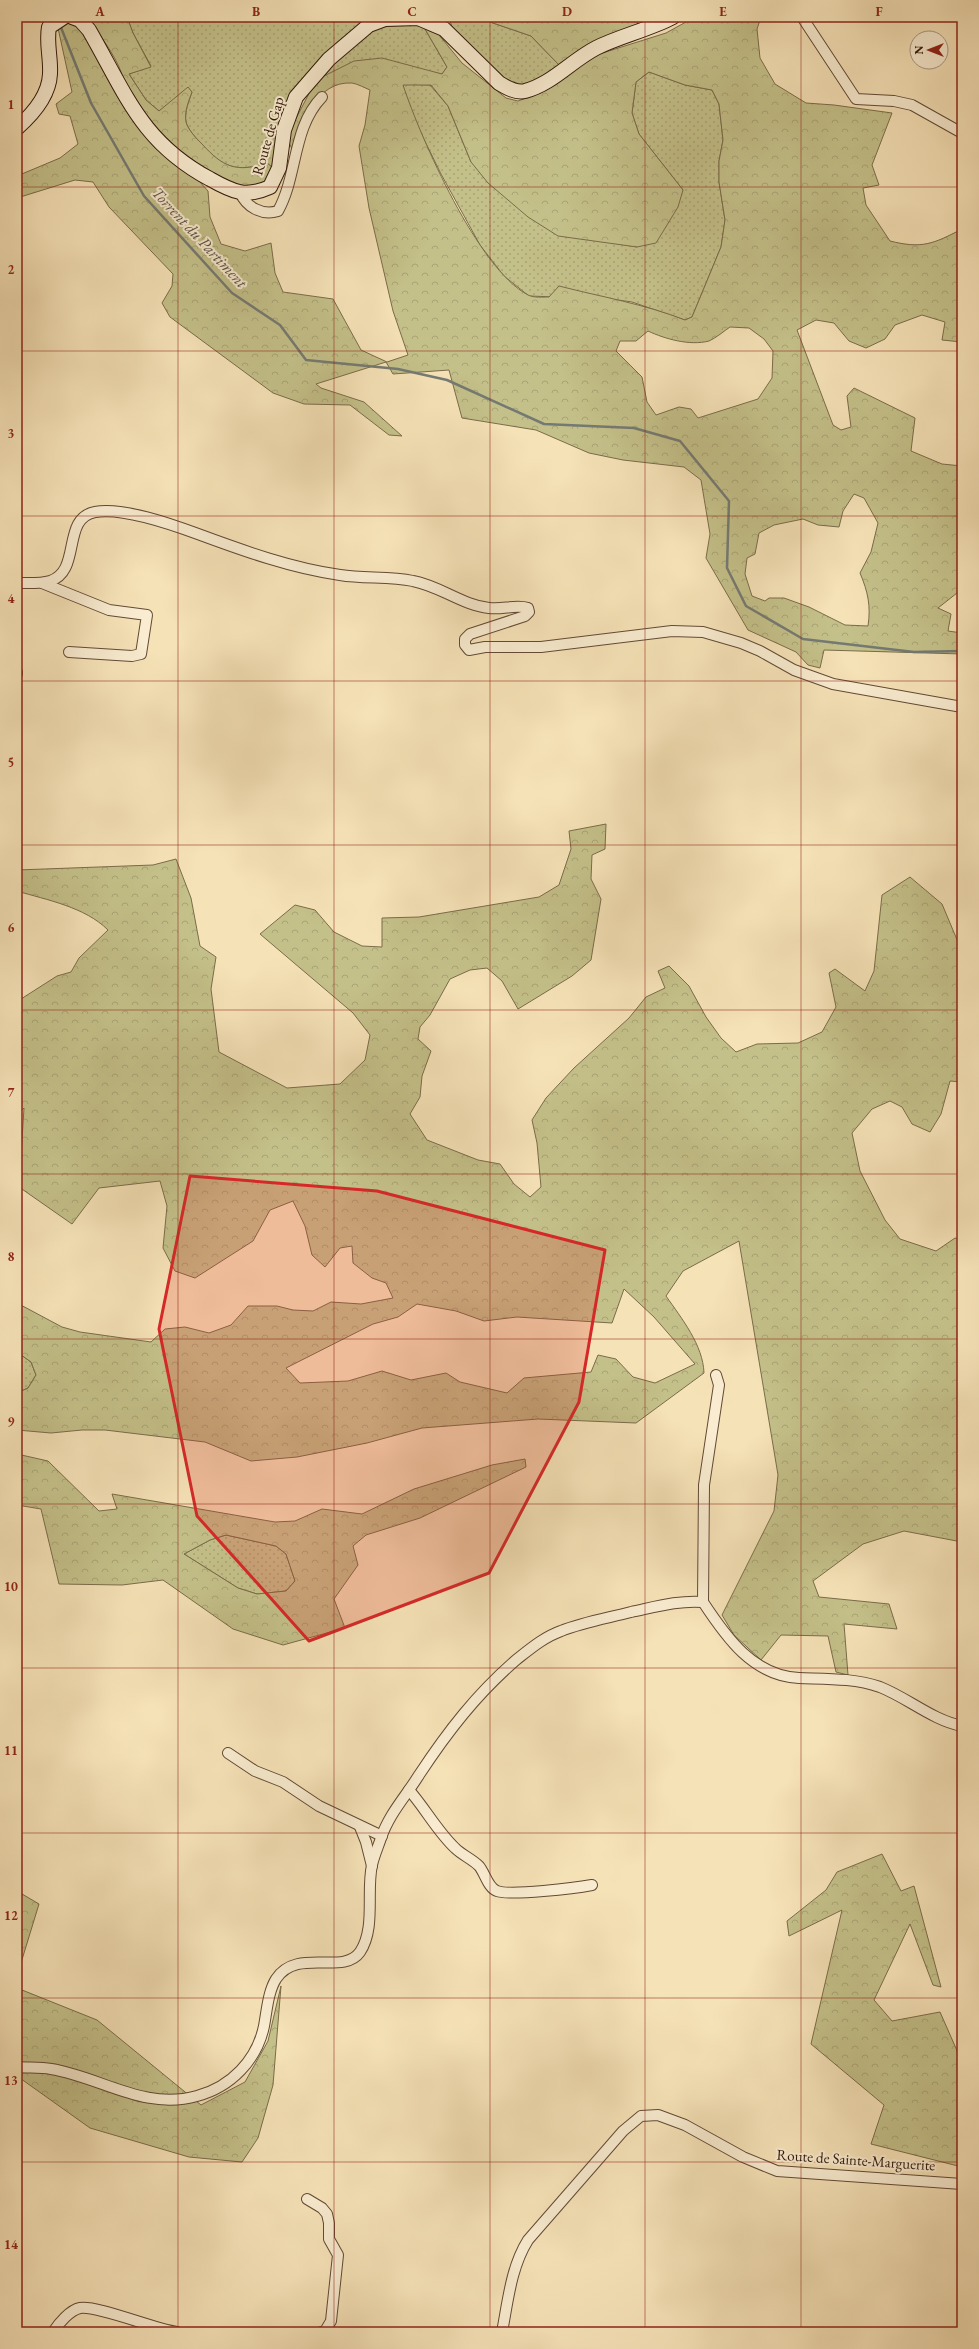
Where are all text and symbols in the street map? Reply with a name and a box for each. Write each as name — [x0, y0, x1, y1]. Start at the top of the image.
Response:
text: A — [94, 3, 105, 20]
text: B — [252, 3, 260, 20]
text: C — [407, 3, 417, 20]
text: D — [562, 3, 572, 20]
text: E — [719, 3, 727, 20]
text: F — [875, 3, 883, 20]
north arrow — [909, 30, 949, 70]
text: N — [912, 45, 926, 54]
street label: Route de Gap — [247, 94, 288, 177]
text: 1 — [8, 96, 15, 113]
water label: Torrent du Partiment — [147, 182, 253, 293]
text: 2 — [8, 261, 15, 278]
text: 3 — [8, 425, 15, 442]
text: 4 — [8, 590, 15, 607]
text: 5 — [8, 754, 14, 771]
text: 6 — [8, 919, 15, 936]
text: 7 — [8, 1084, 15, 1101]
text: 8 — [8, 1248, 15, 1265]
text: 9 — [8, 1413, 15, 1430]
text: 10 — [4, 1578, 18, 1595]
text: 11 — [4, 1742, 18, 1759]
text: 12 — [4, 1907, 18, 1924]
text: 13 — [4, 2072, 18, 2089]
street label: Route de Sainte-Marguerite — [776, 2144, 936, 2175]
text: 14 — [4, 2236, 18, 2253]

